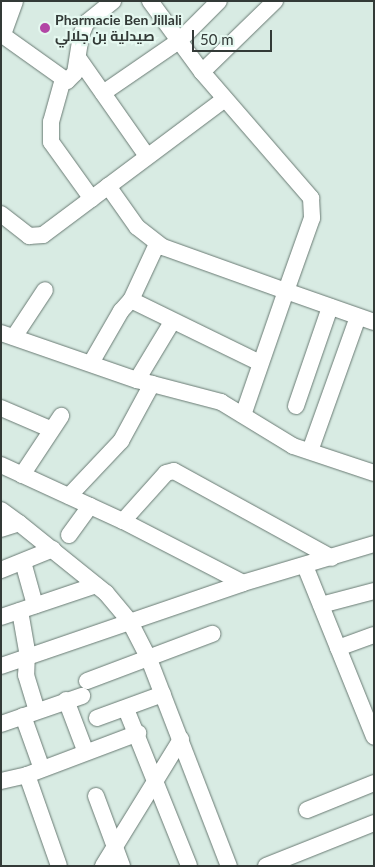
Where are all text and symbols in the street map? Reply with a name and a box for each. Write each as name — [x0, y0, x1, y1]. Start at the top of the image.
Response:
place label: Pharmacie Ben Jillali صيدلية بن جلالي — [55, 12, 182, 44]
scale bar — [195, 20, 275, 52]
marker: Pharmacie Ben Jillali صيدلية بن جلالي — [39, 22, 51, 34]
text: 50 m — [200, 30, 234, 48]

